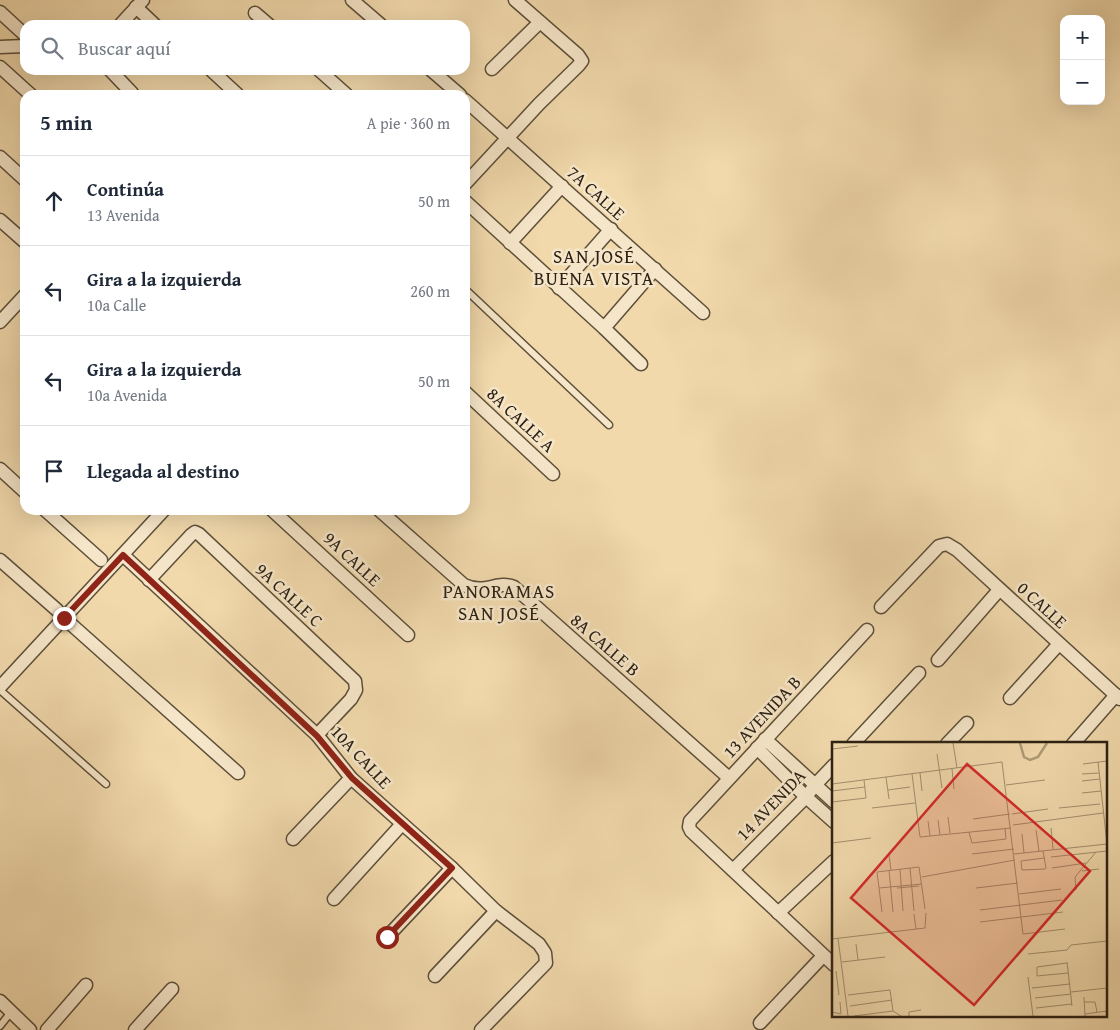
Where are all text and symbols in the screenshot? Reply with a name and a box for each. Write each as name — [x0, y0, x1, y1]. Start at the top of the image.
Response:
map controls — [1060, 15, 1105, 105]
button: + — [1060, 15, 1105, 60]
search box — [20, 20, 470, 75]
icon: search — [38, 34, 66, 62]
text: Buscar aquí — [78, 34, 171, 62]
button: − — [1060, 60, 1105, 105]
text: 5 min — [40, 107, 92, 138]
text: A pie · 360 m — [367, 111, 450, 135]
street label: 7A CALLE — [561, 159, 632, 226]
text: Continúa — [87, 175, 164, 203]
icon: ahead — [40, 187, 68, 215]
text: 50 m — [418, 189, 450, 213]
text: 13 Avenida — [87, 203, 160, 227]
district label: SAN JOSÉ BUENA VISTA — [534, 242, 654, 292]
text: Gira a la izquierda — [87, 265, 242, 293]
icon: left — [40, 277, 68, 305]
text: 260 m — [410, 279, 450, 303]
text: 10a Calle — [87, 293, 146, 317]
text: Gira a la izquierda — [87, 355, 242, 383]
icon: left — [40, 367, 68, 395]
text: 50 m — [418, 369, 450, 393]
street label: 8A CALLE A — [481, 381, 562, 459]
text: 10a Avenida — [87, 383, 167, 407]
icon: arrive — [40, 457, 68, 485]
text: Llegada al destino — [87, 457, 239, 485]
street label: 9A CALLE — [317, 525, 387, 593]
street label: 9A CALLE C — [249, 556, 329, 633]
street label: 0 CALLE — [1011, 575, 1073, 635]
district label: PANORAMAS SAN JOSÉ — [443, 577, 555, 627]
route end — [53, 607, 76, 630]
street label: 8A CALLE B — [565, 607, 646, 683]
street label: 13 AVENIDA B — [716, 669, 807, 764]
street label: 10A CALLE — [325, 719, 398, 795]
inset map — [832, 742, 1108, 1018]
street label: 14 AVENIDA — [730, 763, 812, 847]
route start — [376, 926, 399, 949]

